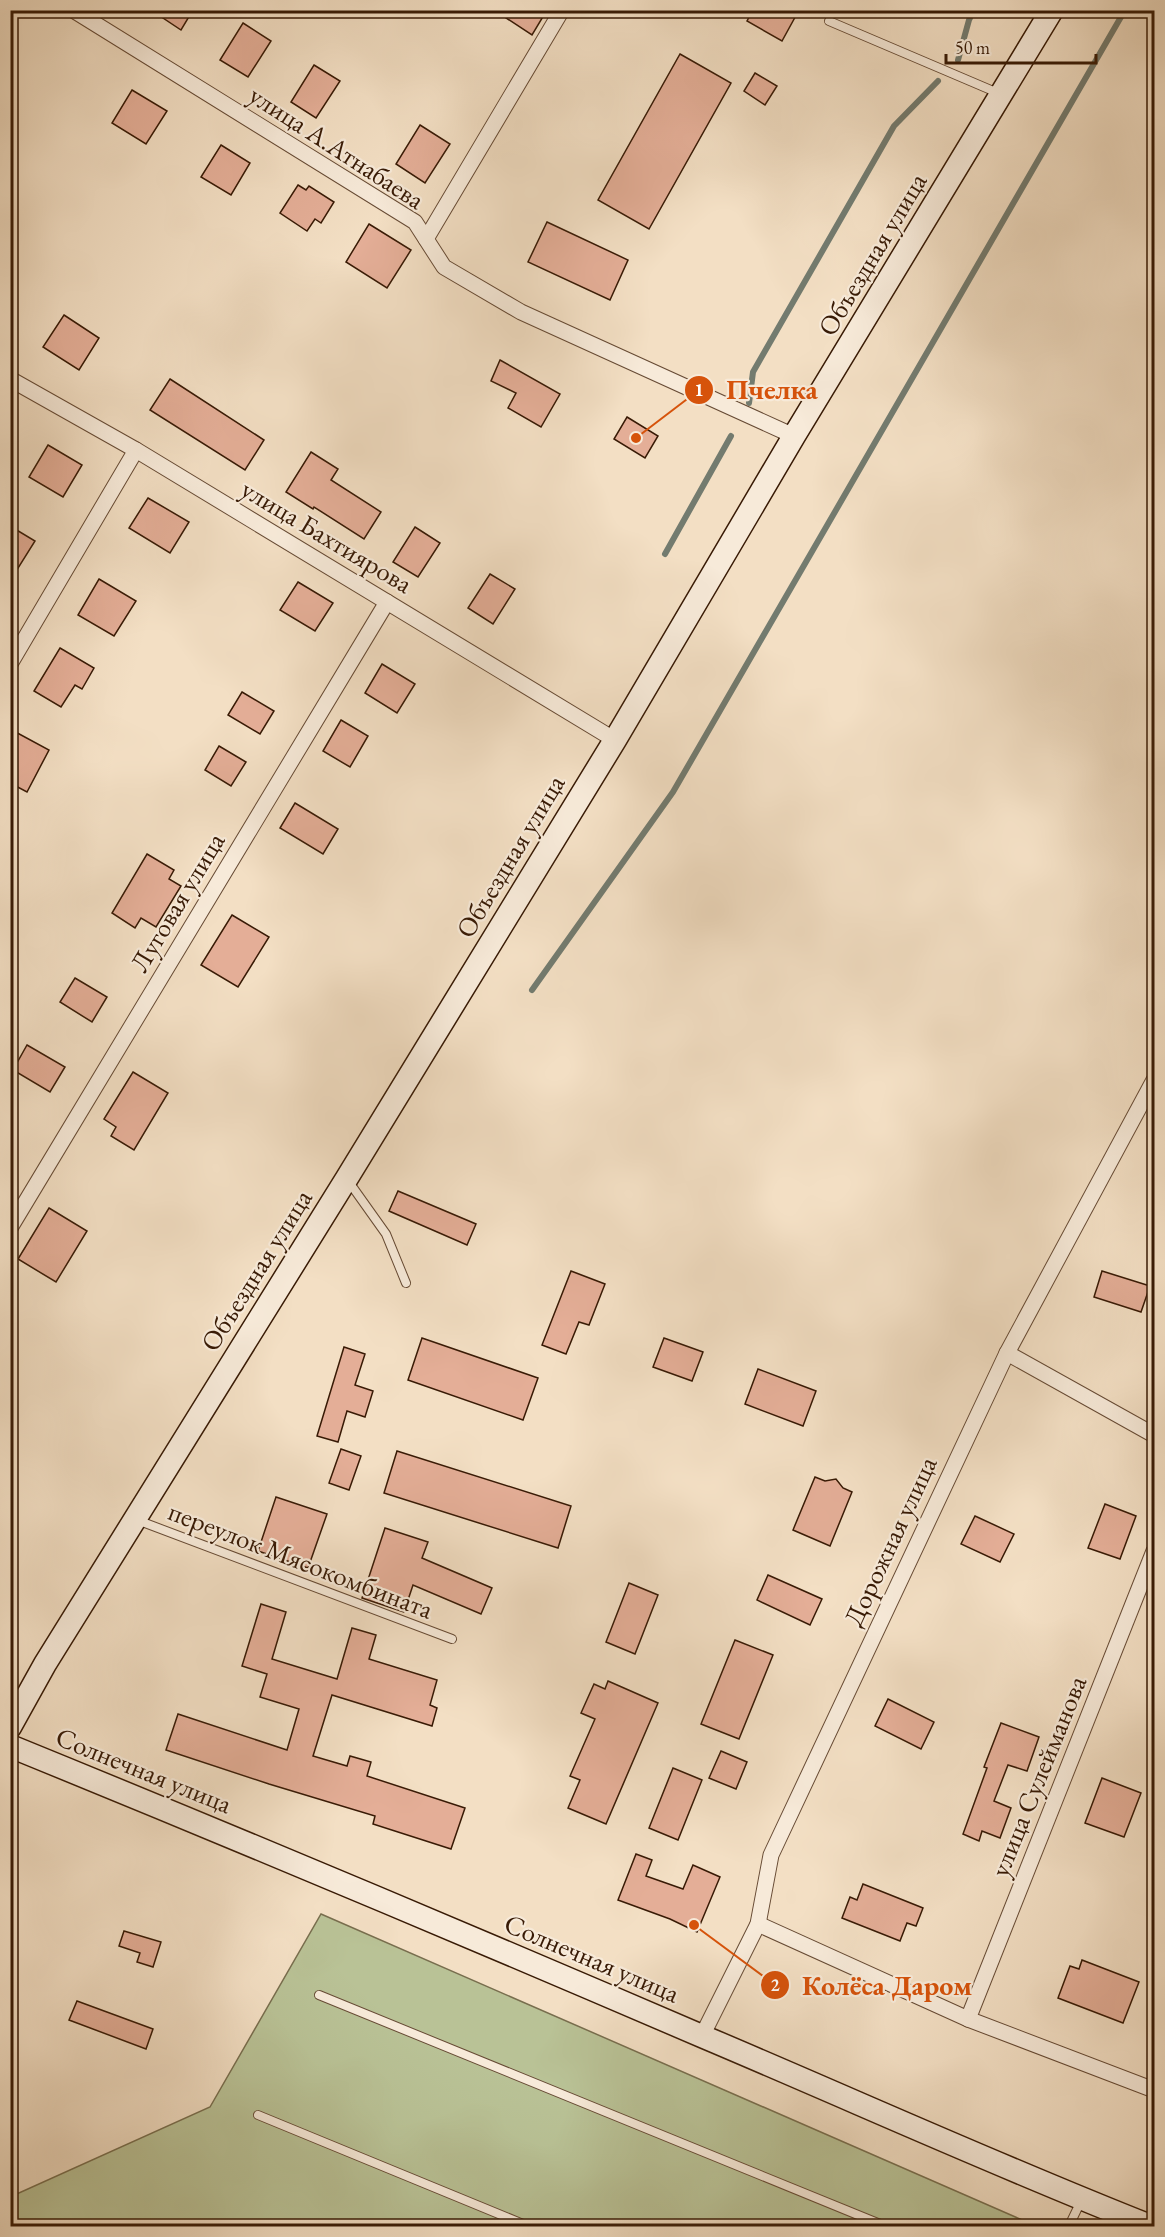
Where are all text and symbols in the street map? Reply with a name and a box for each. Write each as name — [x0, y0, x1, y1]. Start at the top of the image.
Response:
scale bar — [946, 27, 1096, 65]
text: 50 m — [955, 36, 990, 59]
street label: улица А.Атнабаева — [243, 77, 432, 217]
street label: Объездная улица — [810, 166, 935, 342]
callout: Пчелка — [684, 367, 830, 413]
text: Пчелка — [726, 371, 819, 407]
text: 1 — [694, 378, 704, 401]
street label: улица Бахтиярова — [235, 471, 419, 601]
street label: Объездная улица — [448, 768, 573, 944]
street label: Луговая улица — [122, 826, 232, 978]
street label: Объездная улица — [192, 1182, 320, 1357]
street label: Дорожная улица — [835, 1450, 945, 1631]
street label: переулок Мясокомбината — [164, 1493, 439, 1627]
street label: улица Сулейманова — [982, 1670, 1094, 1882]
street label: Солнечная улица — [51, 1719, 237, 1821]
street label: Солнечная улица — [499, 1905, 685, 2011]
callout: Колёса Даром — [760, 1962, 985, 2008]
text: Колёса Даром — [802, 1967, 972, 2003]
text: 2 — [770, 1973, 780, 1996]

